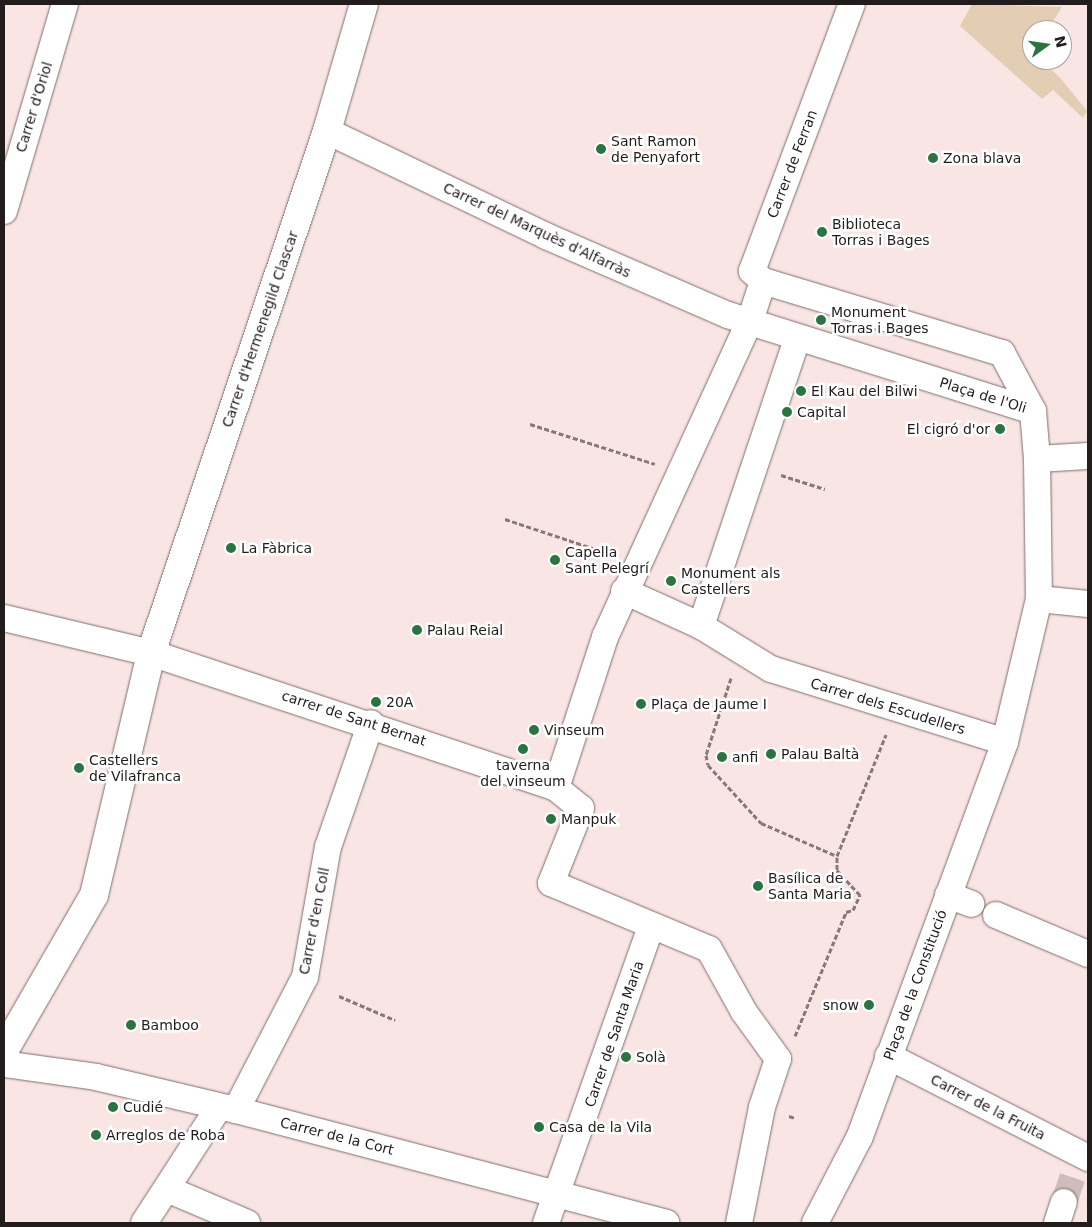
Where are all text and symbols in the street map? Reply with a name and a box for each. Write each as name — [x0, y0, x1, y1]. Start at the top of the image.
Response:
north arrow — [1022, 20, 1072, 70]
text: N — [1051, 34, 1070, 49]
street label: Carrer d'Oriol — [12, 60, 56, 154]
street label: Carrer de Ferran — [764, 107, 820, 221]
place label: Sant Ramon de Penyafort — [611, 133, 700, 166]
marker: Sant Ramon de Penyafort — [595, 143, 607, 155]
place label: Zona blava — [943, 150, 1021, 166]
marker: Zona blava — [927, 152, 939, 164]
street label: Carrer del Marquès d'Alfarràs — [441, 179, 633, 281]
place label: Biblioteca Torras i Bages — [832, 216, 930, 248]
marker: Biblioteca Torras i Bages — [816, 226, 828, 238]
street label: Carrer d'Hermenegild Clascar — [218, 228, 302, 430]
place label: Monument Torras i Bages — [831, 304, 929, 336]
marker: Monument Torras i Bages — [815, 314, 827, 326]
street label: Plaça de l'Oli — [937, 374, 1029, 416]
place label: El Kau del Bilwi — [811, 383, 918, 399]
marker: El Kau del Bilwi — [795, 385, 807, 397]
place label: Capital — [797, 404, 846, 420]
marker: Capital — [781, 406, 793, 418]
place label: El cigró d'or — [907, 421, 990, 437]
marker: El cigró d'or — [994, 423, 1006, 435]
place label: La Fàbrica — [241, 540, 312, 556]
marker: La Fàbrica — [225, 542, 237, 554]
place label: Capella Sant Pelegrí — [565, 544, 649, 576]
marker: Capella Sant Pelegrí — [549, 554, 561, 566]
place label: Monument als Castellers — [681, 565, 780, 598]
marker: Monument als Castellers — [665, 575, 677, 587]
place label: Palau Reial — [427, 622, 503, 638]
marker: Palau Reial — [411, 624, 423, 636]
street label: Carrer dels Escudellers — [809, 674, 967, 738]
street label: carrer de Sant Bernat — [280, 687, 428, 749]
place label: 20A — [386, 694, 413, 710]
marker: 20A — [370, 696, 382, 708]
place label: Plaça de Jaume I — [651, 696, 767, 712]
marker: Plaça de Jaume I — [635, 698, 647, 710]
place label: Vinseum — [544, 722, 604, 738]
marker: Vinseum — [528, 724, 540, 736]
marker: taverna del vinseum — [517, 743, 529, 755]
place label: Palau Baltà — [781, 746, 859, 762]
marker: Palau Baltà — [765, 748, 777, 760]
place label: anfi — [732, 749, 758, 765]
marker: anfi — [716, 751, 728, 763]
place label: Castellers de Vilafranca — [89, 752, 181, 784]
place label: taverna del vinseum — [480, 757, 566, 790]
marker: Castellers de Vilafranca — [73, 762, 85, 774]
place label: Manpuk — [561, 811, 616, 827]
marker: Manpuk — [545, 813, 557, 825]
street label: Carrer d'en Coll — [295, 866, 333, 976]
place label: Basílica de Santa Maria — [768, 870, 852, 902]
marker: Basílica de Santa Maria — [752, 880, 764, 892]
street label: Plaça de la Constitució — [880, 907, 950, 1063]
street label: Carrer de Santa Maria — [581, 959, 647, 1109]
place label: snow — [823, 997, 859, 1013]
marker: snow — [863, 999, 875, 1011]
place label: Bamboo — [141, 1017, 199, 1033]
marker: Bamboo — [125, 1019, 137, 1031]
place label: Solà — [636, 1049, 666, 1065]
marker: Solà — [620, 1051, 632, 1063]
street label: Carrer de la Fruita — [928, 1071, 1048, 1143]
place label: Cudié — [123, 1099, 163, 1115]
marker: Cudié — [107, 1101, 119, 1113]
street label: Carrer de la Cort — [278, 1114, 396, 1158]
place label: Casa de la Vila — [549, 1119, 652, 1135]
marker: Casa de la Vila — [533, 1121, 545, 1133]
place label: Arreglos de Roba — [106, 1127, 225, 1143]
marker: Arreglos de Roba — [90, 1129, 102, 1141]

